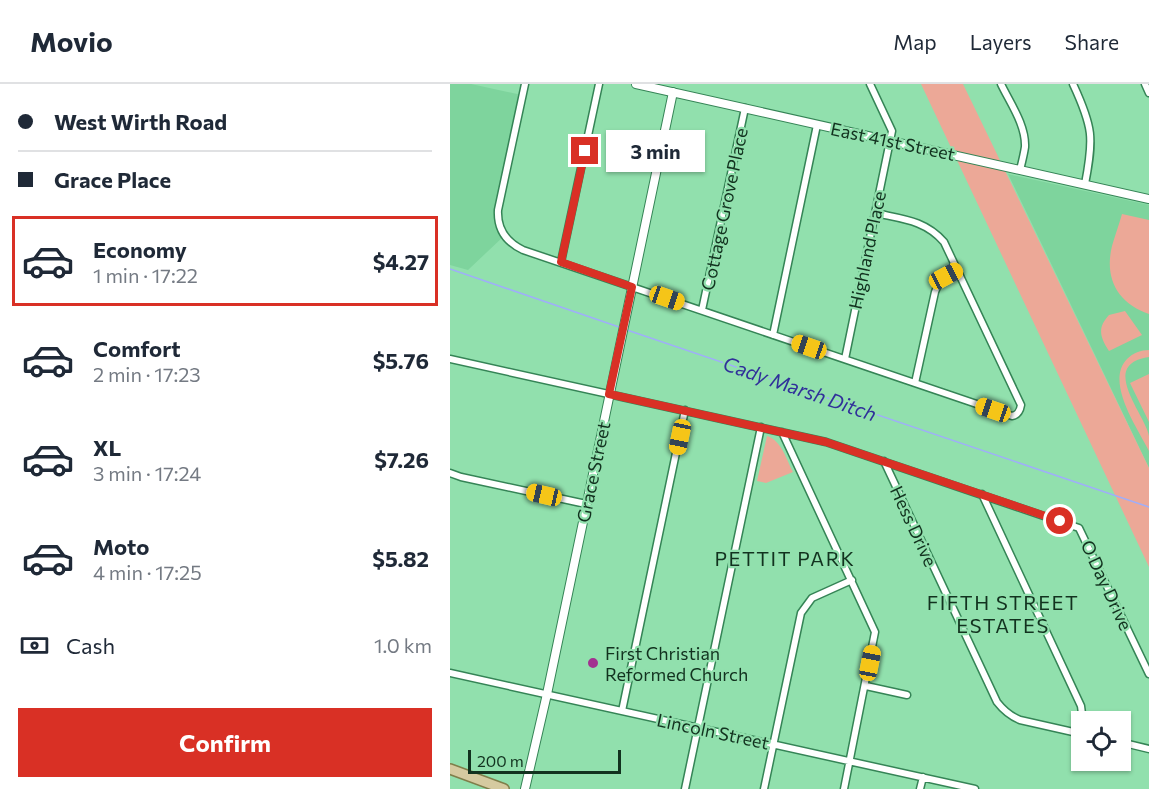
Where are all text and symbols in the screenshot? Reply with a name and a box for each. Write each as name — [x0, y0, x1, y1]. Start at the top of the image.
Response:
text: Movio — [30, 24, 113, 58]
text: Map — [893, 29, 937, 54]
text: Layers — [970, 29, 1032, 54]
text: Share — [1065, 29, 1119, 54]
text: West Wirth Road — [54, 108, 227, 135]
street label: East 41st Street — [829, 117, 957, 165]
street label: Cottage Grove Place — [696, 126, 752, 292]
callout: 3 min — [606, 130, 705, 172]
route end — [571, 137, 598, 164]
text: 3 min — [630, 139, 681, 163]
text: Grace Place — [54, 166, 171, 193]
street label: Highland Place — [844, 189, 890, 311]
icon: car — [21, 234, 75, 288]
text: Economy — [93, 236, 187, 263]
text: $4.27 — [373, 248, 429, 275]
car — [926, 260, 966, 292]
text: 1 min · 17:22 — [93, 263, 198, 287]
car — [647, 284, 687, 312]
icon: car — [21, 333, 75, 387]
car — [789, 333, 829, 361]
text: Comfort — [93, 335, 181, 362]
text: $5.76 — [373, 347, 429, 374]
water label: Cady Marsh Ditch — [720, 351, 880, 425]
text: 2 min · 17:23 — [93, 362, 201, 386]
car — [973, 396, 1013, 424]
car — [667, 418, 693, 456]
street label: Grace Street — [572, 420, 614, 524]
icon: car — [21, 432, 75, 486]
text: XL — [93, 434, 121, 461]
text: $7.26 — [374, 446, 429, 473]
text: 3 min · 17:24 — [93, 461, 201, 485]
car — [524, 482, 564, 508]
street label: Hess Drive — [886, 482, 942, 570]
route start — [1046, 507, 1073, 534]
icon: car — [21, 531, 75, 585]
text: Moto — [93, 533, 149, 560]
street label: O Day Drive — [1077, 536, 1137, 634]
text: $5.82 — [372, 545, 429, 572]
district label: PETTIT PARK — [715, 546, 855, 570]
text: 4 min · 17:25 — [93, 560, 202, 584]
district label: FIFTH STREET ESTATES — [927, 590, 1079, 637]
icon: cash — [18, 629, 51, 662]
text: Cash — [66, 632, 115, 659]
text: 1.0 km — [374, 633, 432, 657]
place label: First Christian Reformed Church — [605, 642, 748, 685]
car — [858, 644, 882, 682]
marker: First Christian Reformed Church — [586, 656, 600, 670]
button: Confirm — [18, 708, 432, 777]
street label: Lincoln Street — [655, 708, 771, 754]
map controls — [1071, 711, 1131, 771]
button: locate — [1071, 711, 1131, 771]
scale bar — [468, 747, 621, 774]
text: 200 m — [477, 751, 524, 770]

